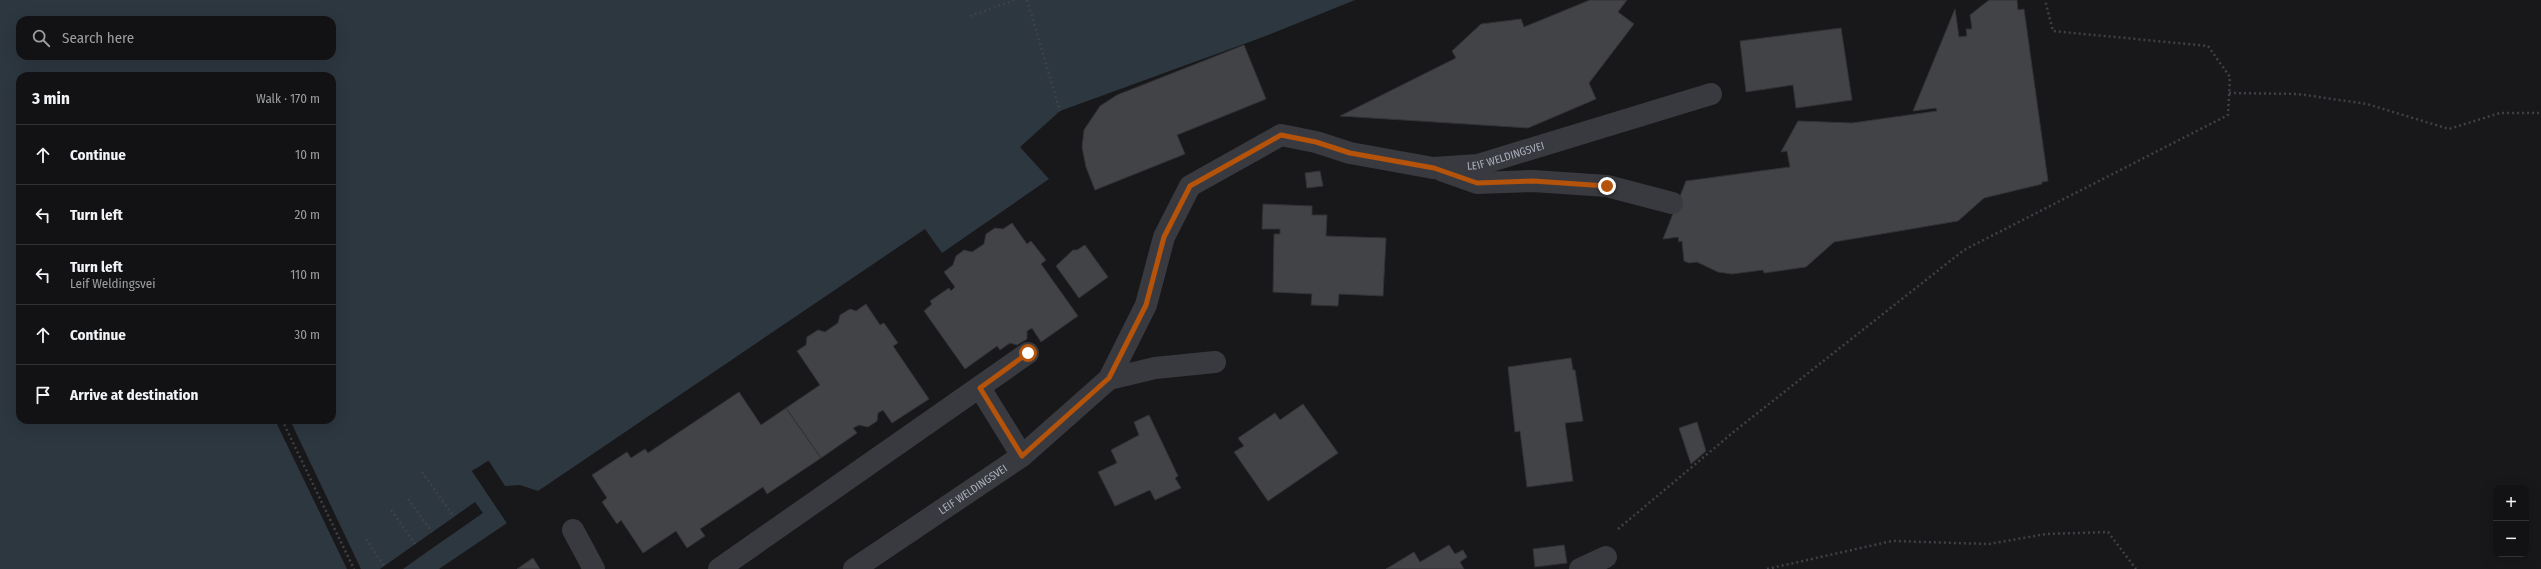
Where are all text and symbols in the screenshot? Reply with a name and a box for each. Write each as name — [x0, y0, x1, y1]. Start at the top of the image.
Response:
search box — [16, 16, 336, 60]
icon: search — [30, 27, 52, 49]
text: Search here — [62, 29, 134, 47]
text: 3 min — [32, 88, 70, 109]
text: Walk · 170 m — [256, 91, 320, 106]
street label: LEIF WELDINGSVEI — [1466, 139, 1546, 172]
icon: ahead — [32, 144, 54, 166]
text: Continue — [70, 146, 126, 164]
text: 10 m — [295, 147, 320, 162]
route end — [1598, 177, 1616, 195]
icon: left — [32, 204, 54, 226]
text: Turn left — [70, 206, 123, 224]
text: 20 m — [294, 207, 320, 222]
text: Turn left — [70, 258, 123, 276]
icon: left — [32, 264, 54, 286]
text: 110 m — [290, 267, 320, 282]
text: Leif Weldingsvei — [70, 276, 156, 291]
icon: ahead — [32, 324, 54, 346]
text: Continue — [70, 326, 126, 344]
text: 30 m — [294, 327, 320, 342]
route start — [1019, 344, 1037, 362]
icon: arrive — [32, 384, 54, 406]
text: Arrive at destination — [70, 386, 198, 404]
street label: LEIF WELDINGSVEI — [936, 462, 1009, 517]
map controls — [2493, 485, 2529, 557]
button: + — [2493, 485, 2529, 521]
button: − — [2493, 521, 2529, 557]

